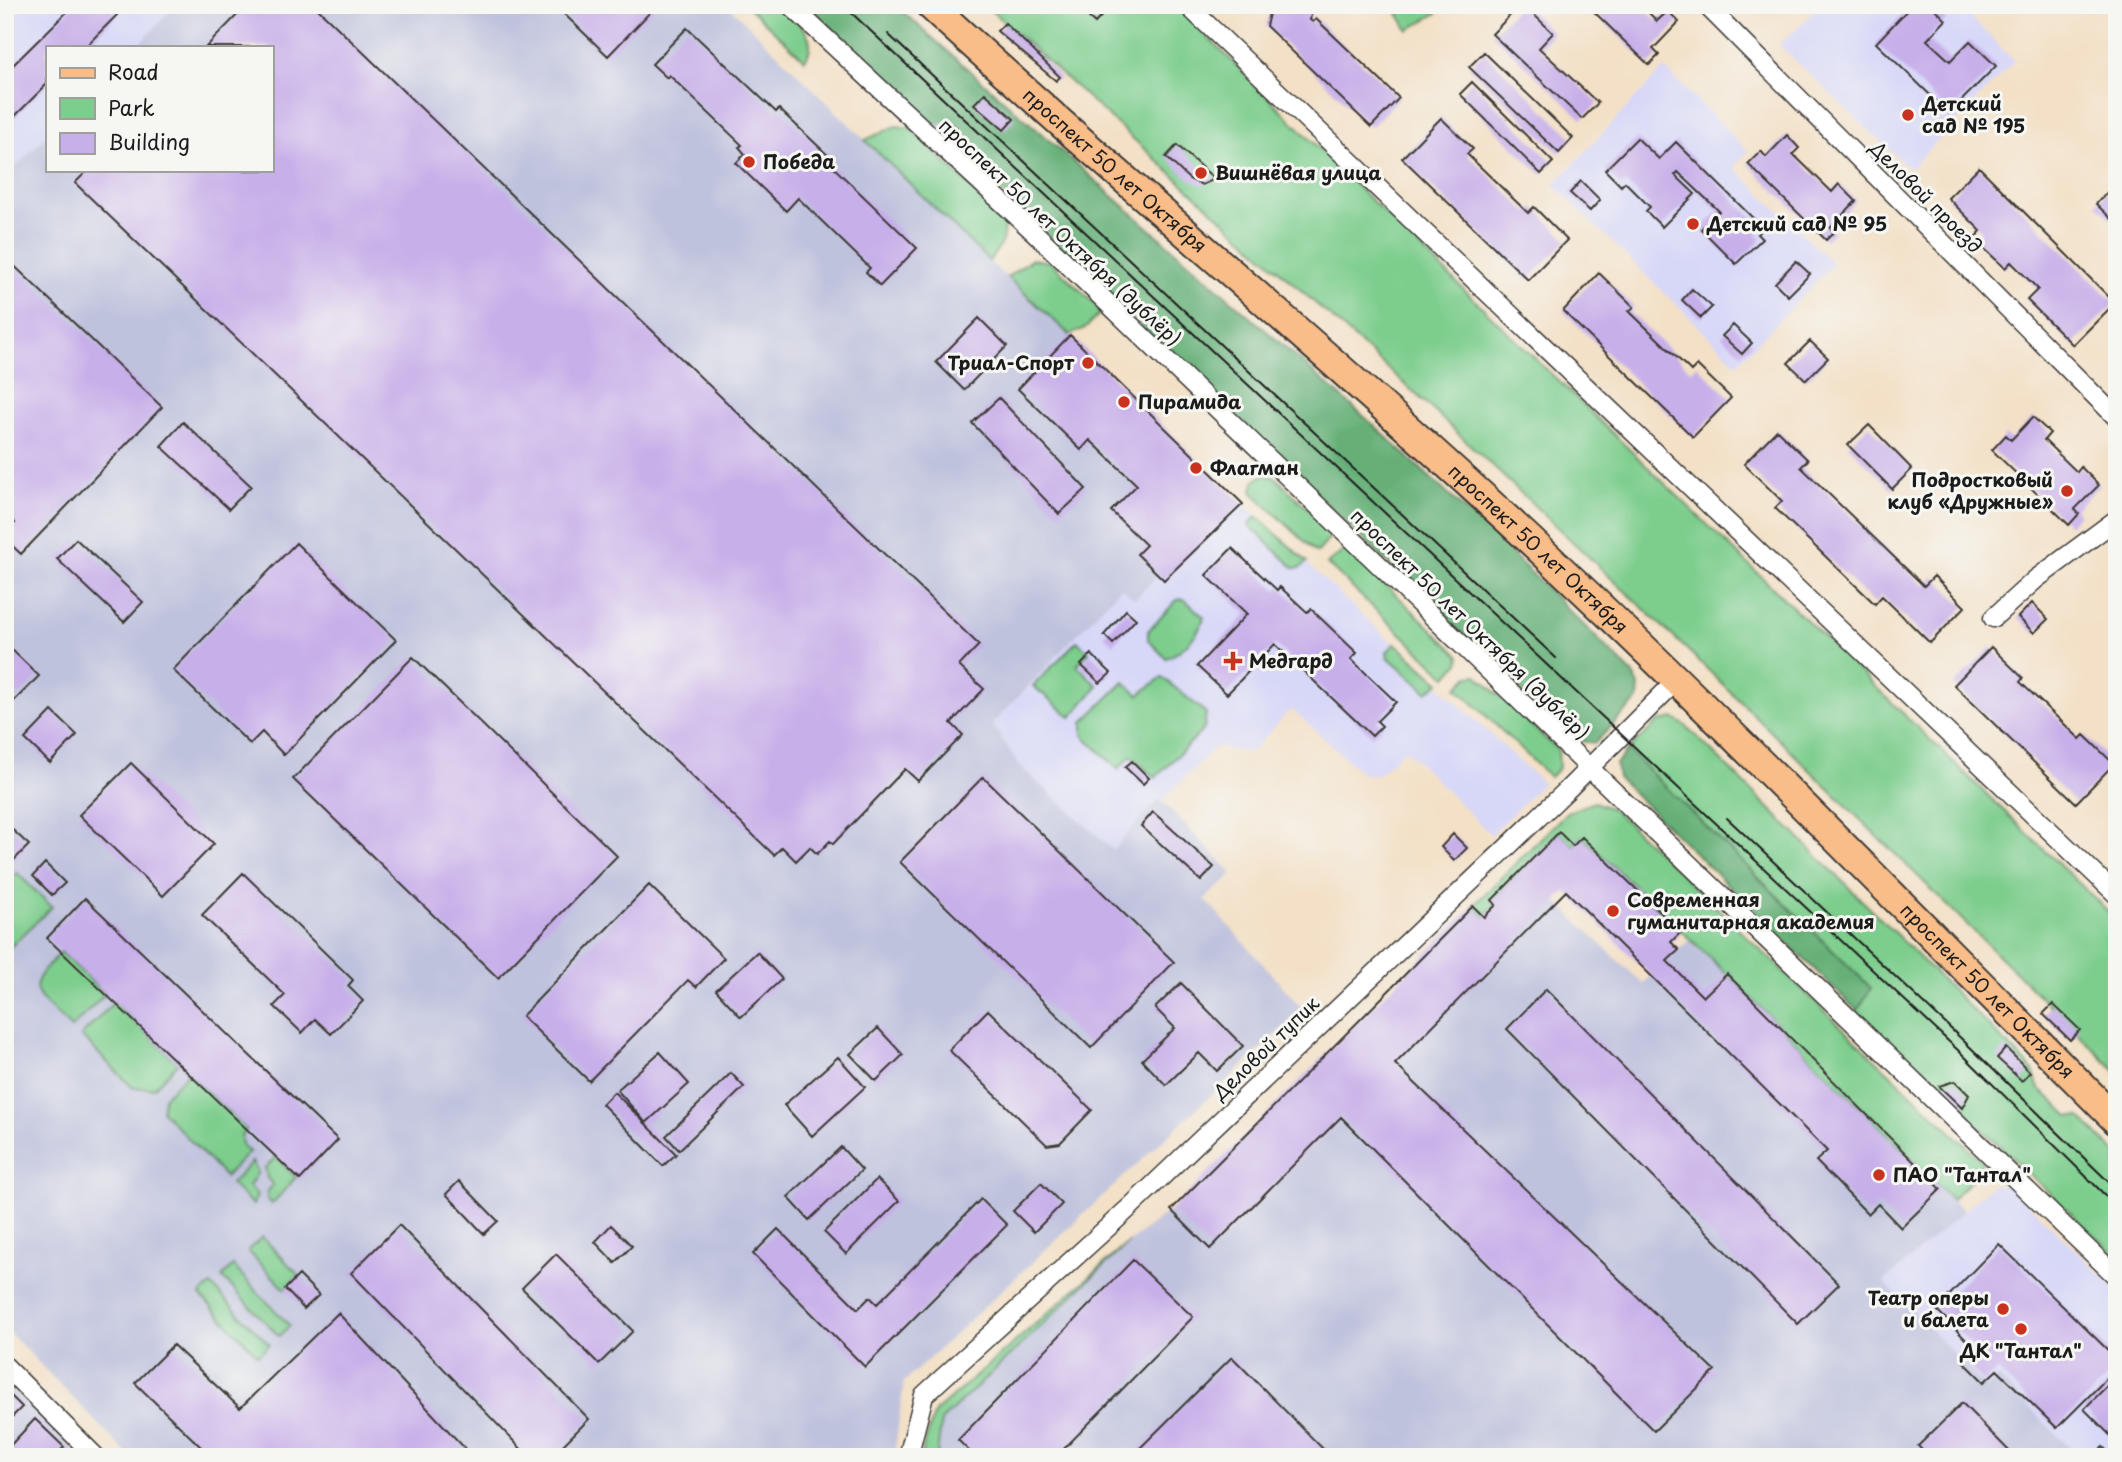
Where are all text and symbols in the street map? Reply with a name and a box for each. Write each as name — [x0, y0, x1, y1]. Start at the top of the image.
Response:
legend — [46, 46, 273, 172]
text: Road — [108, 55, 159, 87]
street label: проспект 50 лет Октября — [1017, 81, 1214, 259]
place label: Детский сад № 195 — [1921, 89, 2025, 139]
text: Park — [108, 91, 155, 123]
marker: Детский сад № 195 — [1900, 107, 1916, 123]
street label: проспект 50 лет Октября (дублёр) — [933, 111, 1188, 351]
text: Building — [108, 125, 190, 157]
street label: Деловой проезд — [1863, 133, 1989, 259]
place label: Победа — [763, 147, 835, 175]
marker: Победа — [741, 154, 757, 170]
place label: Вишнёвая улица — [1215, 158, 1381, 186]
marker: Вишнёвая улица — [1193, 165, 1209, 181]
place label: Детский сад № 95 — [1706, 209, 1887, 237]
marker: Детский сад № 95 — [1685, 216, 1701, 232]
place label: Триал-Спорт — [947, 348, 1075, 376]
marker: Триал-Спорт — [1080, 355, 1096, 371]
place label: Пирамида — [1138, 387, 1241, 415]
marker: Пирамида — [1116, 394, 1132, 410]
place label: Флагман — [1210, 453, 1299, 481]
street label: проспект 50 лет Октября — [1443, 457, 1635, 639]
marker: Флагман — [1188, 460, 1204, 476]
place label: Подростковый клуб «Дружные» — [1887, 465, 2053, 515]
marker: Подростковый клуб «Дружные» — [2059, 483, 2075, 499]
street label: проспект 50 лет Октября (дублёр) — [1345, 501, 1596, 745]
place label: Медгард — [1249, 646, 1333, 674]
marker: Медгард — [1223, 651, 1243, 671]
place label: Современная гуманитарная академия — [1627, 885, 1875, 935]
street label: проспект 50 лет Октября — [1894, 896, 2082, 1084]
marker: Современная гуманитарная академия — [1605, 903, 1621, 919]
street label: Деловой тупик — [1205, 989, 1325, 1106]
place label: ПАО "Тантал" — [1893, 1160, 2031, 1188]
marker: ПАО "Тантал" — [1871, 1167, 1887, 1183]
place label: Театр оперы и балета — [1868, 1283, 1989, 1333]
marker: Театр оперы и балета — [1995, 1301, 2011, 1317]
marker: ДК "Тантал" — [2013, 1321, 2029, 1337]
place label: ДК "Тантал" — [1959, 1336, 2082, 1364]

